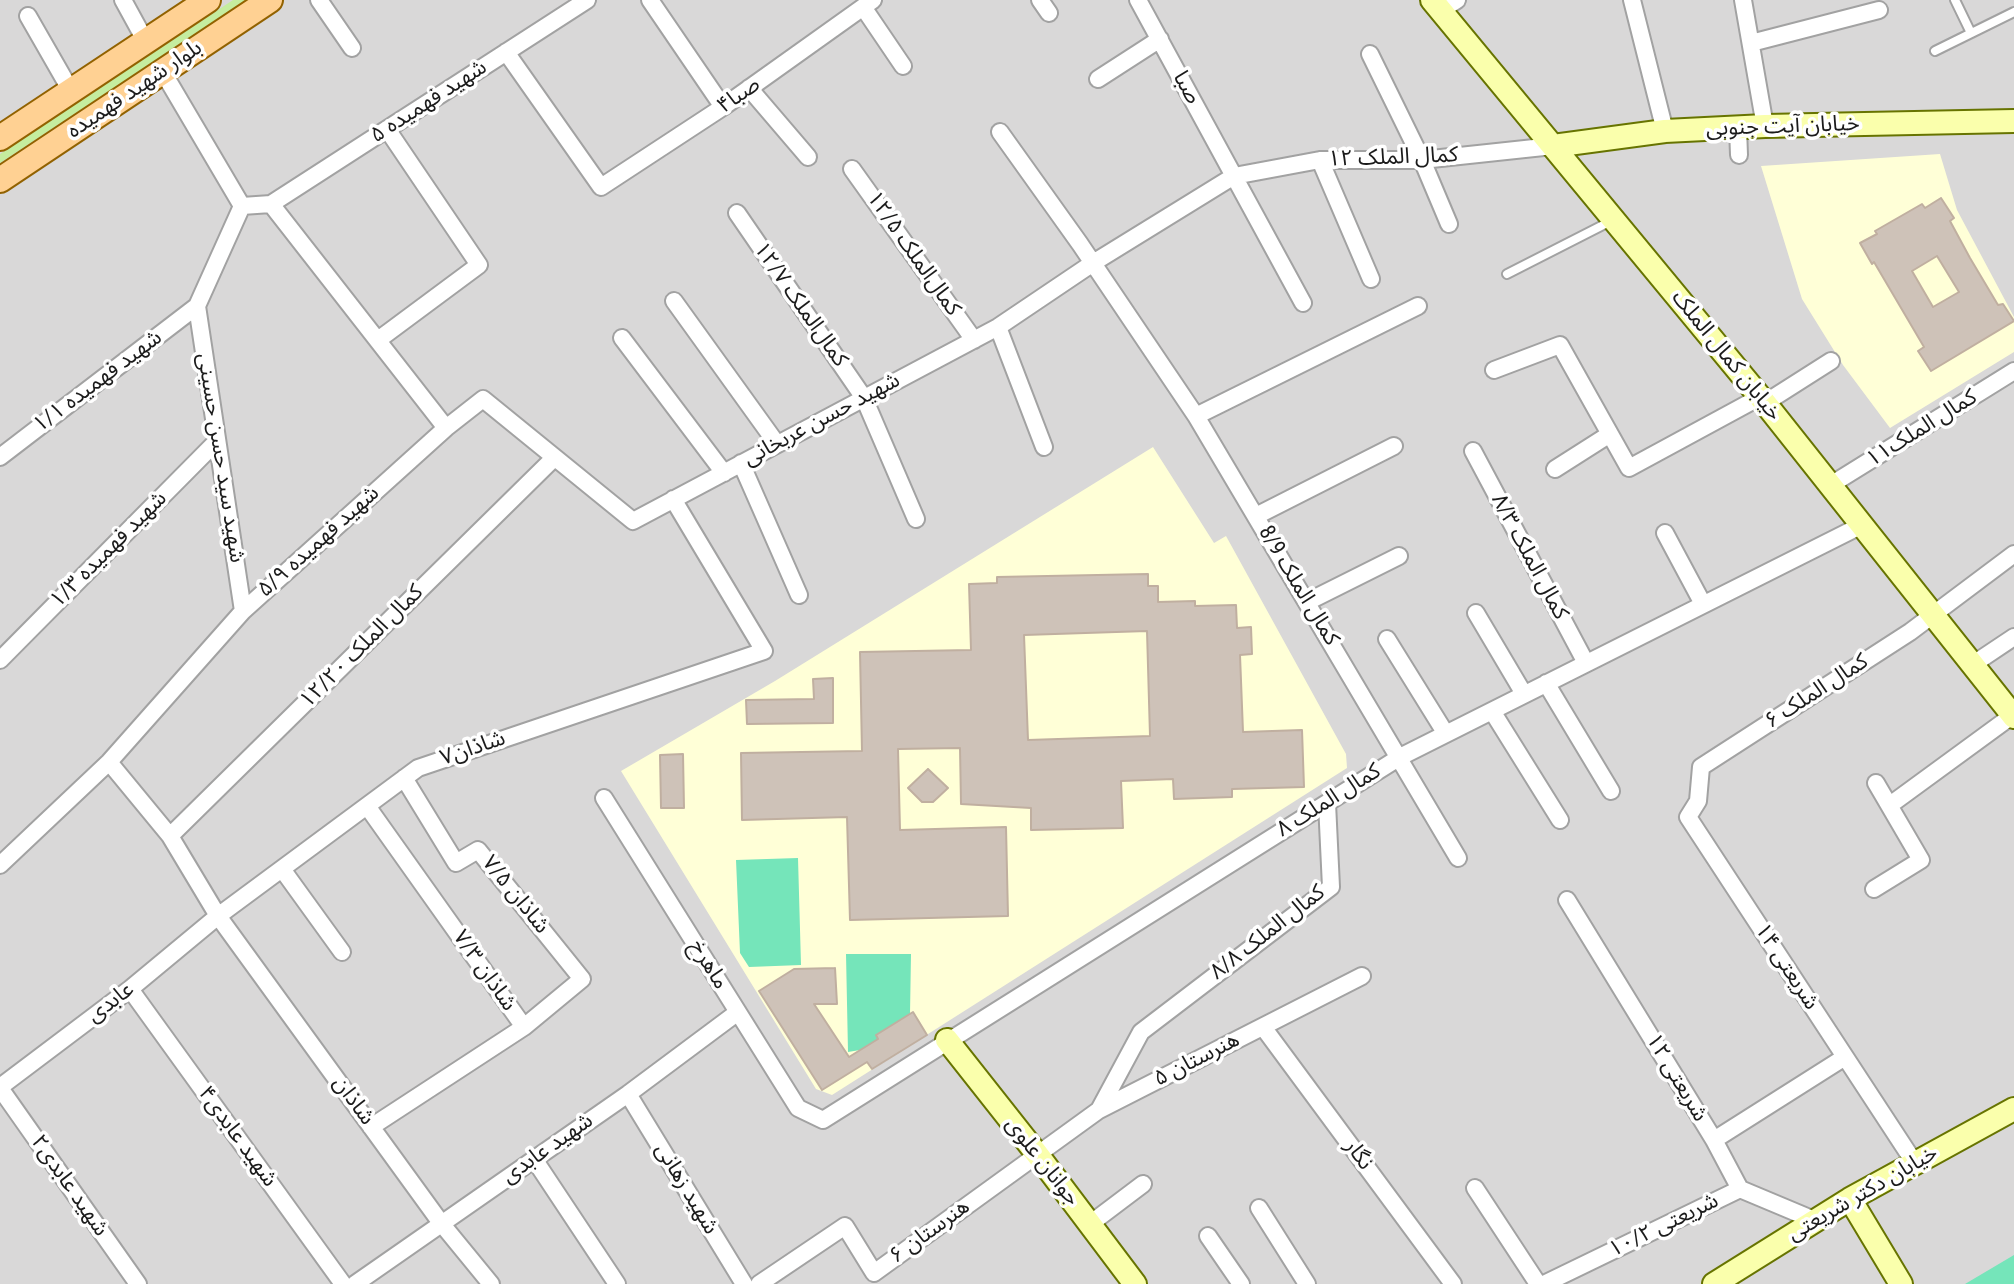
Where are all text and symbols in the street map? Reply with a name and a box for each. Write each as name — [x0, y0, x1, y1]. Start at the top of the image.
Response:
street label: بلوار شهید فهمیده — [62, 35, 208, 145]
street label: شهید فهمیده ۵ — [366, 55, 492, 149]
street label: صبا — [1166, 67, 1206, 109]
street label: صبا۴ — [712, 72, 766, 120]
street label: خیابان آیت جنوبی — [1706, 111, 1860, 143]
street label: کمال الملک ۱۲ — [1327, 143, 1459, 173]
street label: کمال‌الملک ۱۲/۵ — [860, 187, 966, 321]
street label: کمال‌الملک ۱۲/۷ — [747, 238, 853, 372]
street label: خیابان کمال الملک — [1665, 285, 1787, 427]
street label: شهید فهمیده ۱/۱ — [28, 325, 168, 439]
street label: شهید سید حسن حسینی — [190, 351, 250, 565]
street label: شهید حسن عربخانی — [739, 368, 905, 472]
street label: کمال الملک۱۱ — [1862, 385, 1982, 473]
street label: شهید فهمیده ۵/۹ — [253, 481, 385, 603]
street label: شهید فهمیده ۱/۳ — [45, 486, 173, 614]
street label: کمال الملک ۸/۳ — [1485, 490, 1573, 624]
street label: کمال الملک 8/9 — [1252, 521, 1344, 651]
street label: کمال الملک ۱۲/۲۰ — [295, 580, 429, 714]
street label: کمال الملک ۶ — [1760, 649, 1874, 735]
street label: شاذان۷ — [437, 726, 509, 772]
street label: کمال الملک ۸ — [1272, 759, 1386, 843]
street label: شاذان ۷/۵ — [476, 851, 554, 939]
street label: کمال الملک ۸/۸ — [1205, 880, 1331, 986]
street label: شریعتی ۱۴ — [1748, 919, 1824, 1015]
street label: شاذان ۷/۳ — [447, 925, 521, 1017]
street label: ماهرخ — [683, 935, 733, 995]
street label: عابدی — [82, 977, 140, 1029]
street label: هنرستان ۵ — [1150, 1027, 1244, 1093]
street label: شریعتی ۱۲ — [1639, 1029, 1713, 1127]
street label: شاذان — [326, 1071, 380, 1131]
street label: شهید عابدی۴ — [192, 1082, 282, 1192]
street label: شهید عابدی — [497, 1108, 599, 1190]
street label: جوانان علوی — [999, 1112, 1085, 1212]
street label: شهید عابدی۲ — [24, 1130, 114, 1242]
street label: نگار — [1338, 1134, 1378, 1176]
street label: شهید زهانی — [648, 1139, 724, 1239]
street label: خیابان دکتر شریعتی — [1783, 1140, 1943, 1248]
street label: شریعتی ۱۰/۲ — [1605, 1188, 1723, 1264]
street label: هنرستان ۶ — [885, 1194, 975, 1270]

